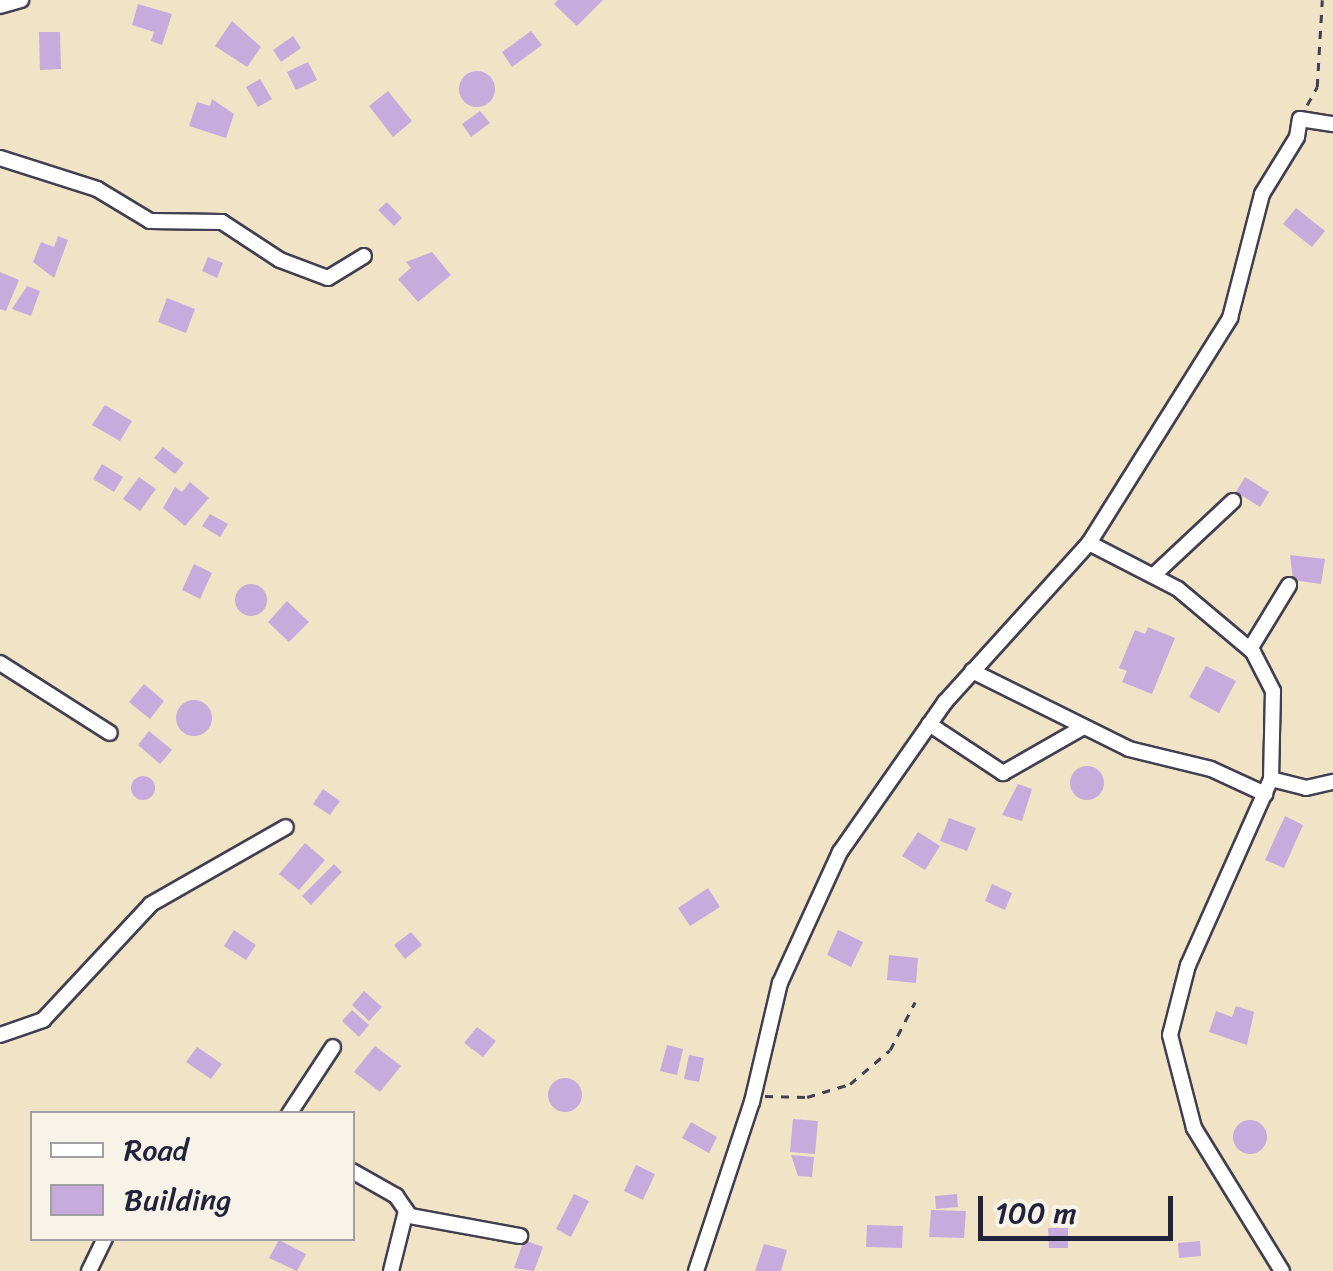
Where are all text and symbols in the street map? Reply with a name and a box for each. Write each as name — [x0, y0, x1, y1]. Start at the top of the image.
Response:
legend — [30, 1111, 355, 1241]
text: Road — [124, 1123, 188, 1177]
text: Building — [124, 1173, 231, 1227]
scale bar — [983, 1176, 1178, 1238]
text: 100 m — [995, 1186, 1077, 1240]

